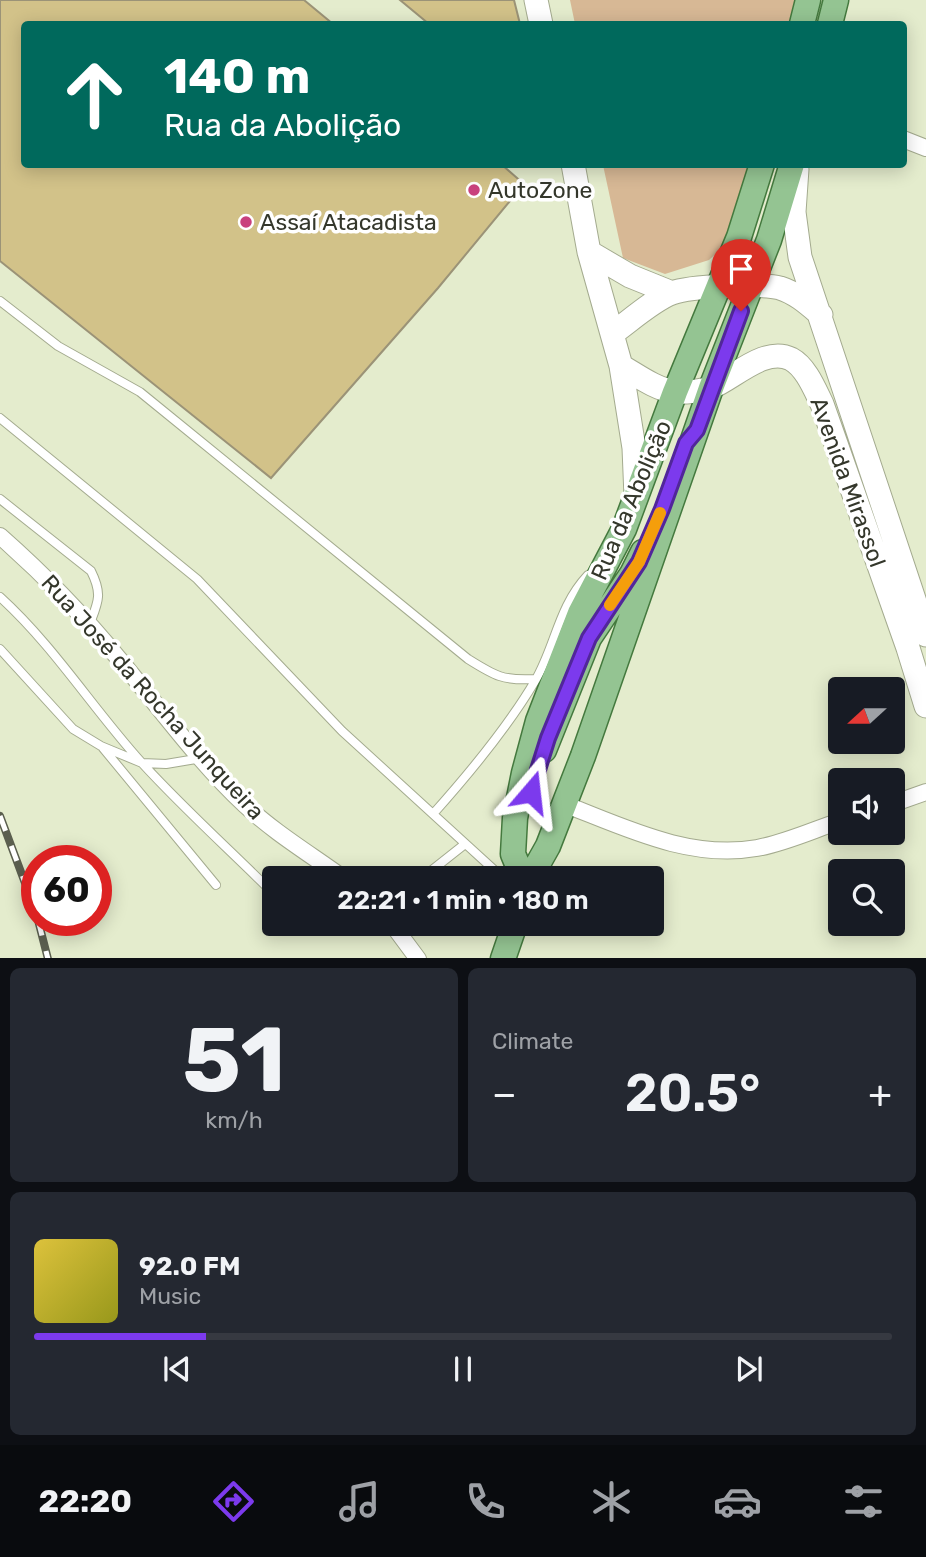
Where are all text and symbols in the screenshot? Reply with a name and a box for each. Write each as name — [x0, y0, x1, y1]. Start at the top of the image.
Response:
text: 140 m — [164, 47, 310, 105]
icon: ahead — [49, 49, 140, 140]
text: Rua da Abolição — [164, 106, 402, 144]
place label: AutoZone — [488, 176, 592, 204]
marker: AutoZone — [466, 182, 482, 198]
place label: Assaí Atacadista — [260, 208, 437, 236]
marker: Assaí Atacadista — [238, 214, 254, 230]
pin — [711, 239, 771, 311]
icon: arrive — [722, 250, 760, 288]
street label: Avenida Mirassol — [804, 393, 892, 571]
street label: Rua da Abolição — [585, 416, 677, 584]
street label: Rua José da Rocha Junqueira — [36, 569, 270, 825]
north arrow — [828, 677, 905, 754]
map controls — [828, 677, 905, 936]
position arrow — [494, 755, 568, 829]
button: sound — [828, 768, 905, 845]
speed limit sign: 60 — [21, 845, 112, 936]
button: search — [828, 859, 905, 936]
text: 22:21 · 1 min · 180 m — [337, 885, 589, 916]
text: 51 — [182, 1006, 286, 1114]
text: Climate — [492, 1027, 573, 1055]
text: 20.5° — [625, 1062, 760, 1124]
text: − — [492, 1071, 517, 1117]
text: + — [868, 1071, 892, 1117]
text: km/h — [205, 1106, 263, 1134]
text: 92.0 FM — [139, 1251, 241, 1282]
text: Music — [139, 1282, 201, 1310]
icon: previous — [158, 1350, 196, 1388]
icon: pause — [444, 1350, 482, 1388]
icon: next — [730, 1350, 768, 1388]
icon: directions — [209, 1477, 258, 1526]
icon: music — [335, 1477, 384, 1526]
icon: phone — [461, 1477, 510, 1526]
icon: climate — [587, 1477, 636, 1526]
icon: car — [713, 1477, 762, 1526]
icon: filters — [839, 1477, 888, 1526]
text: 22:20 — [38, 1482, 132, 1520]

